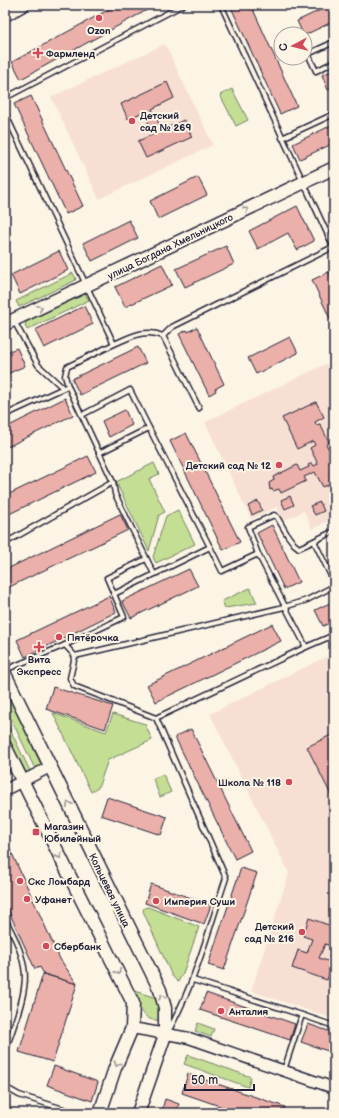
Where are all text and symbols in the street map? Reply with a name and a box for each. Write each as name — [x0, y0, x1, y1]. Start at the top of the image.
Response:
marker: Ozon — [94, 13, 104, 23]
place label: Ozon — [87, 25, 111, 37]
north arrow — [273, 26, 313, 66]
text: С — [277, 42, 290, 52]
marker: Фармленд — [33, 48, 43, 58]
place label: Фармленд — [46, 48, 95, 60]
place label: Детский сад № 269 — [140, 110, 191, 134]
marker: Детский сад № 269 — [127, 116, 137, 126]
one-way arrow — [242, 207, 249, 215]
street label: улица Богдана Хмельницкого — [106, 211, 235, 283]
one-way arrow — [36, 305, 44, 313]
place label: Детский сад № 12 — [186, 460, 271, 472]
marker: Детский сад № 12 — [274, 460, 284, 470]
marker: Пятёрочка — [54, 632, 64, 642]
place label: Пятёрочка — [67, 632, 119, 644]
marker: Вита Экспресс — [34, 642, 44, 652]
place label: Вита Экспресс — [17, 654, 61, 678]
place label: Школа № 118 — [218, 777, 281, 789]
marker: Школа № 118 — [284, 777, 294, 787]
one-way arrow — [66, 801, 73, 809]
place label: Магазин Юбилейный — [44, 821, 101, 845]
marker: Магазин Юбилейный — [31, 827, 41, 837]
one-way arrow — [54, 852, 62, 859]
street label: Кольцевая улица — [86, 852, 132, 929]
marker: Скс Ломбард — [15, 876, 25, 886]
place label: Скс Ломбард — [28, 876, 90, 888]
marker: Уфанет — [22, 894, 32, 904]
place label: Уфанет — [35, 894, 72, 906]
marker: Империя Суши — [151, 896, 161, 906]
place label: Империя Суши — [164, 896, 235, 908]
place label: Детский сад № 216 — [245, 921, 294, 945]
marker: Детский сад № 216 — [297, 927, 307, 937]
marker: Сбербанк — [41, 941, 51, 951]
place label: Сбербанк — [54, 941, 102, 953]
one-way arrow — [113, 968, 120, 975]
one-way arrow — [158, 993, 167, 1000]
marker: Анталия — [216, 1006, 226, 1016]
place label: Анталия — [228, 1006, 269, 1018]
one-way arrow — [113, 1061, 121, 1068]
scale bar — [185, 1066, 254, 1092]
text: 50 m — [191, 1073, 218, 1088]

